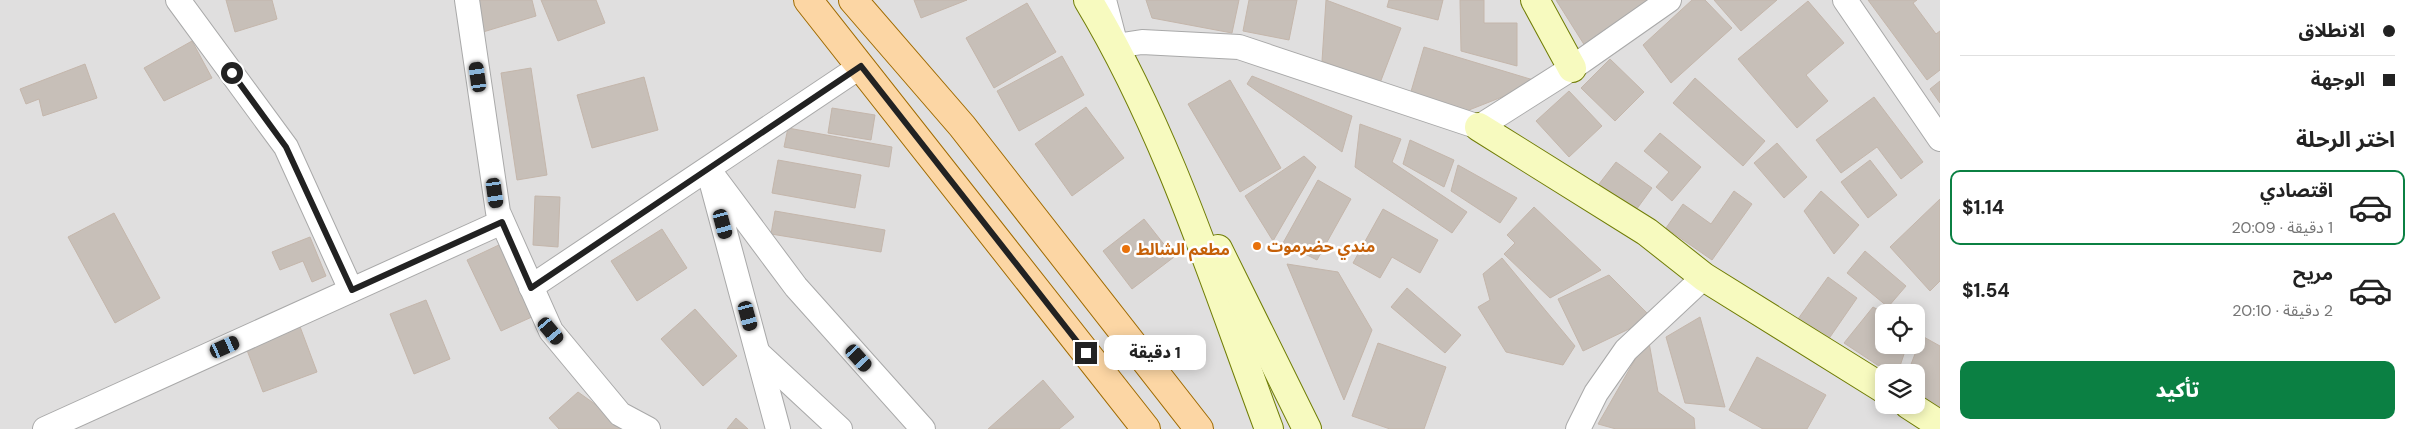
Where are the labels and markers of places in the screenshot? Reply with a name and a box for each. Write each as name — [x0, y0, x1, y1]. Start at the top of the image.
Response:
place label: مندي حضرموت — [1267, 236, 1375, 260]
place label: مطعم الشالط — [1136, 239, 1230, 262]
marker: مندي حضرموت — [1251, 240, 1263, 252]
marker: مطعم الشالط — [1120, 243, 1132, 255]

